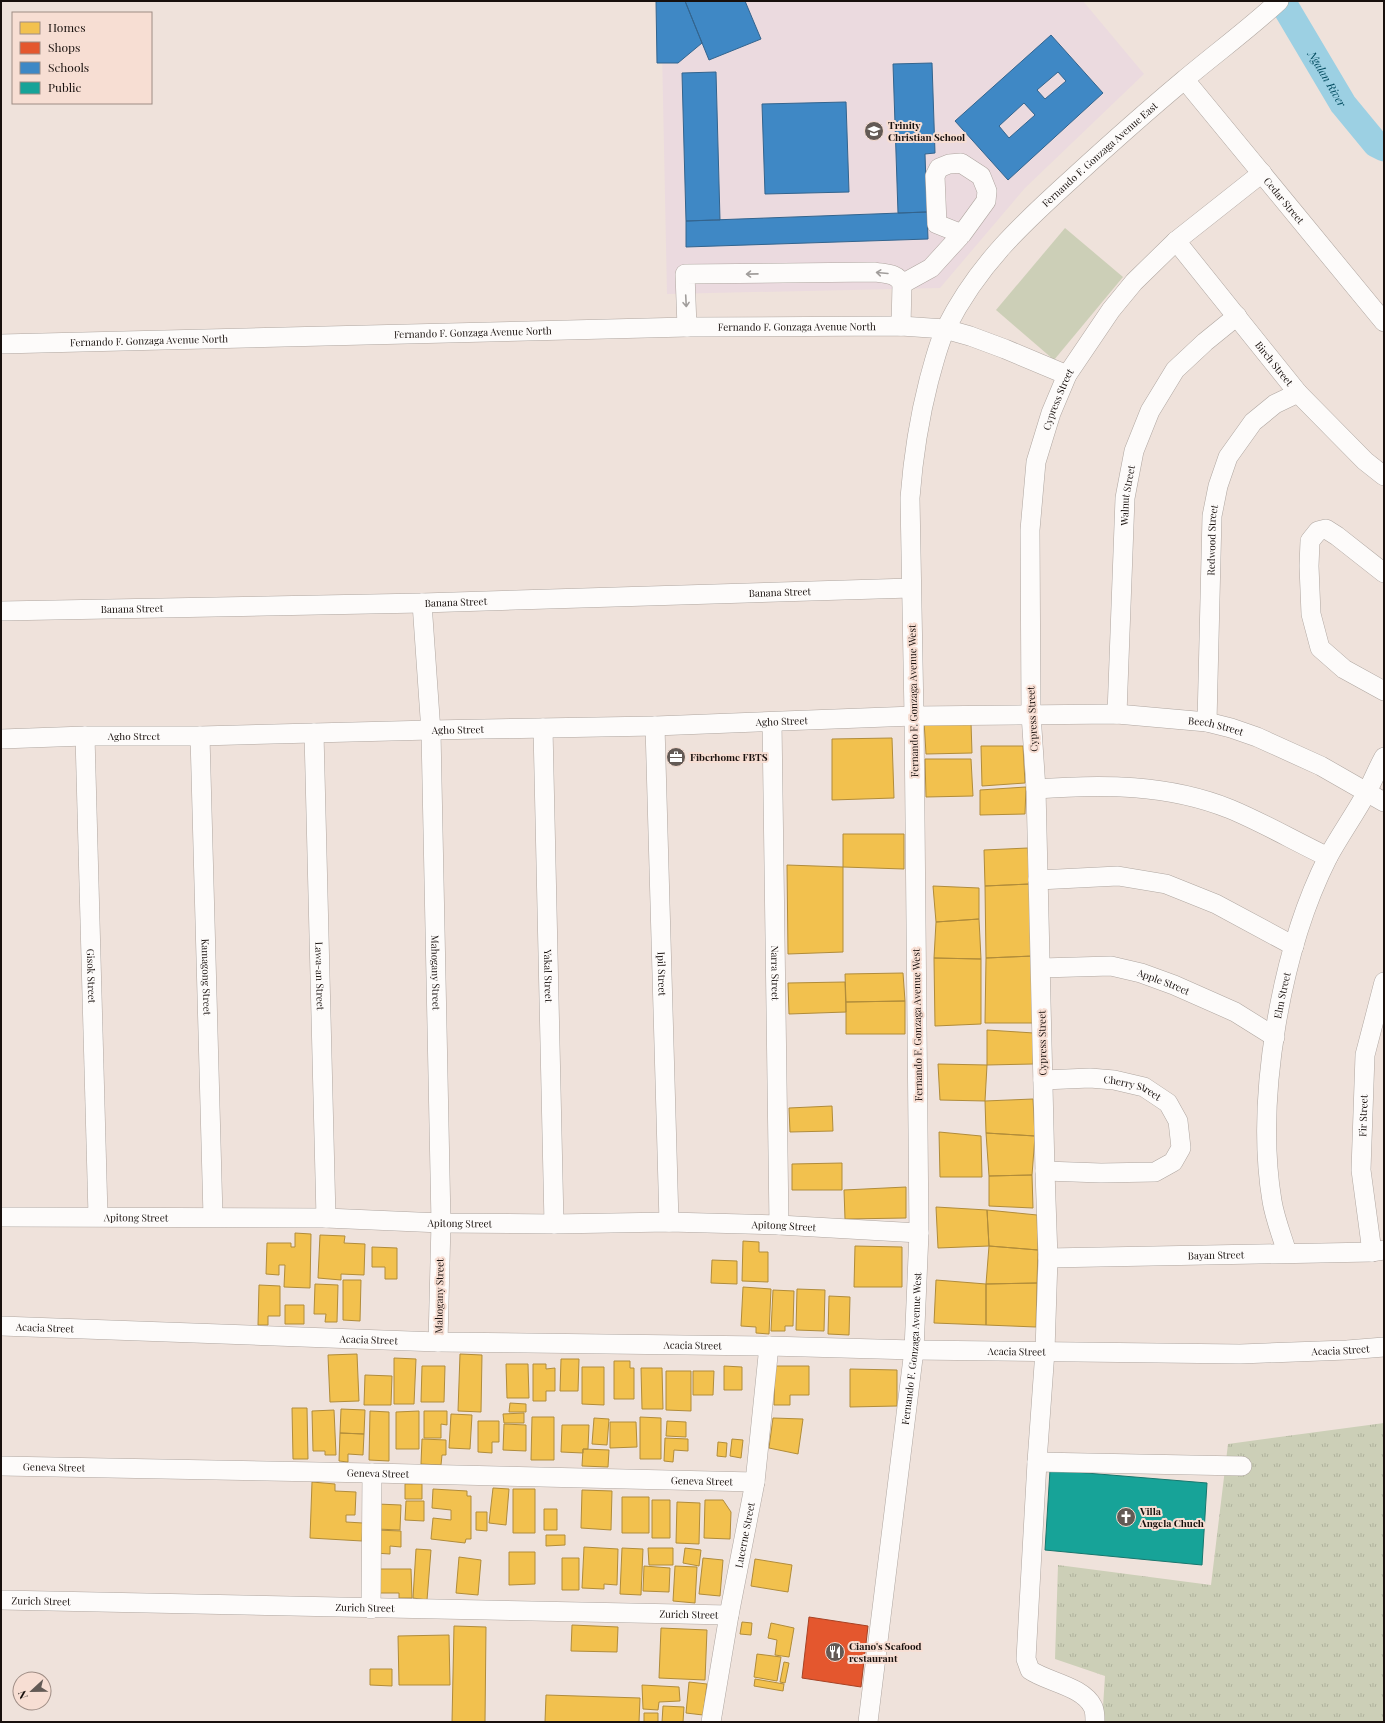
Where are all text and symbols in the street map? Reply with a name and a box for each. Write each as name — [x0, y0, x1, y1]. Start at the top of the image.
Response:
legend — [12, 12, 152, 104]
text: Homes — [48, 19, 86, 35]
text: Shops — [48, 39, 80, 55]
water label: Ngalan River — [1305, 47, 1350, 109]
text: Schools — [48, 59, 89, 75]
text: Public — [48, 79, 82, 95]
street label: Fernando F. Gonzaga Avenue East — [1039, 98, 1161, 210]
place label: Trinity Christian School — [888, 118, 965, 144]
school or university icon: Trinity Christian School — [863, 120, 885, 142]
street label: Cedar Street — [1261, 174, 1308, 227]
one-way arrow — [876, 269, 889, 277]
one-way arrow — [746, 270, 759, 278]
one-way arrow — [682, 294, 690, 307]
street label: Fernando F. Gonzaga Avenue North — [718, 319, 876, 334]
street label: Fernando F. Gonzaga Avenue North — [394, 323, 552, 341]
street label: Fernando F. Gonzaga Avenue North — [70, 331, 228, 349]
street label: Birch Street — [1252, 338, 1297, 389]
street label: Cypress Street — [1039, 365, 1077, 432]
street label: Walnut Street — [1117, 463, 1138, 527]
street label: Redwood Street — [1204, 503, 1221, 576]
street label: Banana Street — [748, 584, 812, 600]
street label: Banana Street — [424, 594, 488, 610]
street label: Banana Street — [101, 601, 164, 616]
street label: Fernando F. Gonzaga Avenue West — [905, 624, 921, 777]
street label: Cypress Street — [1023, 686, 1041, 752]
street label: Agho Street — [754, 713, 809, 729]
street label: Beech Street — [1187, 713, 1246, 739]
street label: Agho Street — [431, 722, 485, 737]
street label: Agho Street — [107, 729, 161, 743]
office icon: Fiberhome FBTS — [665, 746, 687, 768]
place label: Fiberhome FBTS — [690, 750, 768, 764]
street label: Mahogany Street — [428, 935, 444, 1011]
street label: Kamagong Street — [198, 938, 215, 1016]
street label: Lawa-an Street — [312, 941, 328, 1011]
street label: Narra Street — [768, 945, 783, 1001]
street label: Gisok Street — [84, 948, 99, 1004]
street label: Yakal Street — [541, 948, 556, 1003]
street label: Fernando F. Gonzaga Avenue West — [909, 948, 925, 1101]
street label: Ipil Street — [654, 952, 670, 997]
street label: Apple Street — [1135, 965, 1192, 998]
street label: Elm Street — [1270, 970, 1294, 1020]
street label: Cypress Street — [1034, 1010, 1050, 1076]
street label: Cherry Street — [1103, 1072, 1165, 1104]
street label: Fir Street — [1355, 1094, 1371, 1137]
street label: Apitong Street — [103, 1210, 169, 1225]
street label: Apitong Street — [426, 1215, 493, 1230]
street label: Apitong Street — [750, 1217, 817, 1234]
street label: Bayan Street — [1188, 1247, 1245, 1262]
street label: Mahogany Street — [431, 1258, 447, 1334]
street label: Fernando F. Gonzaga Avenue West — [898, 1272, 924, 1426]
street label: Acacia Street — [15, 1320, 75, 1336]
street label: Acacia Street — [338, 1331, 399, 1348]
street label: Acacia Street — [662, 1338, 722, 1352]
street label: Acacia Street — [1310, 1341, 1371, 1358]
street label: Acacia Street — [986, 1344, 1046, 1359]
street label: Geneva Street — [23, 1459, 86, 1475]
street label: Geneva Street — [347, 1466, 410, 1481]
street label: Geneva Street — [671, 1473, 734, 1488]
street label: Lucerne Street — [731, 1501, 758, 1569]
place label: Villa Angela Chuch — [1139, 1504, 1204, 1530]
church icon: Villa Angela Chuch — [1115, 1506, 1137, 1528]
street label: Zurich Street — [11, 1593, 71, 1608]
street label: Zurich Street — [335, 1600, 395, 1615]
street label: Zurich Street — [659, 1607, 719, 1622]
place label: Ciano's Seafood restaurant — [849, 1639, 922, 1665]
restaurant icon: Ciano's Seafood restaurant — [824, 1641, 846, 1663]
north arrow — [12, 1671, 52, 1711]
text: N — [14, 1688, 31, 1701]

